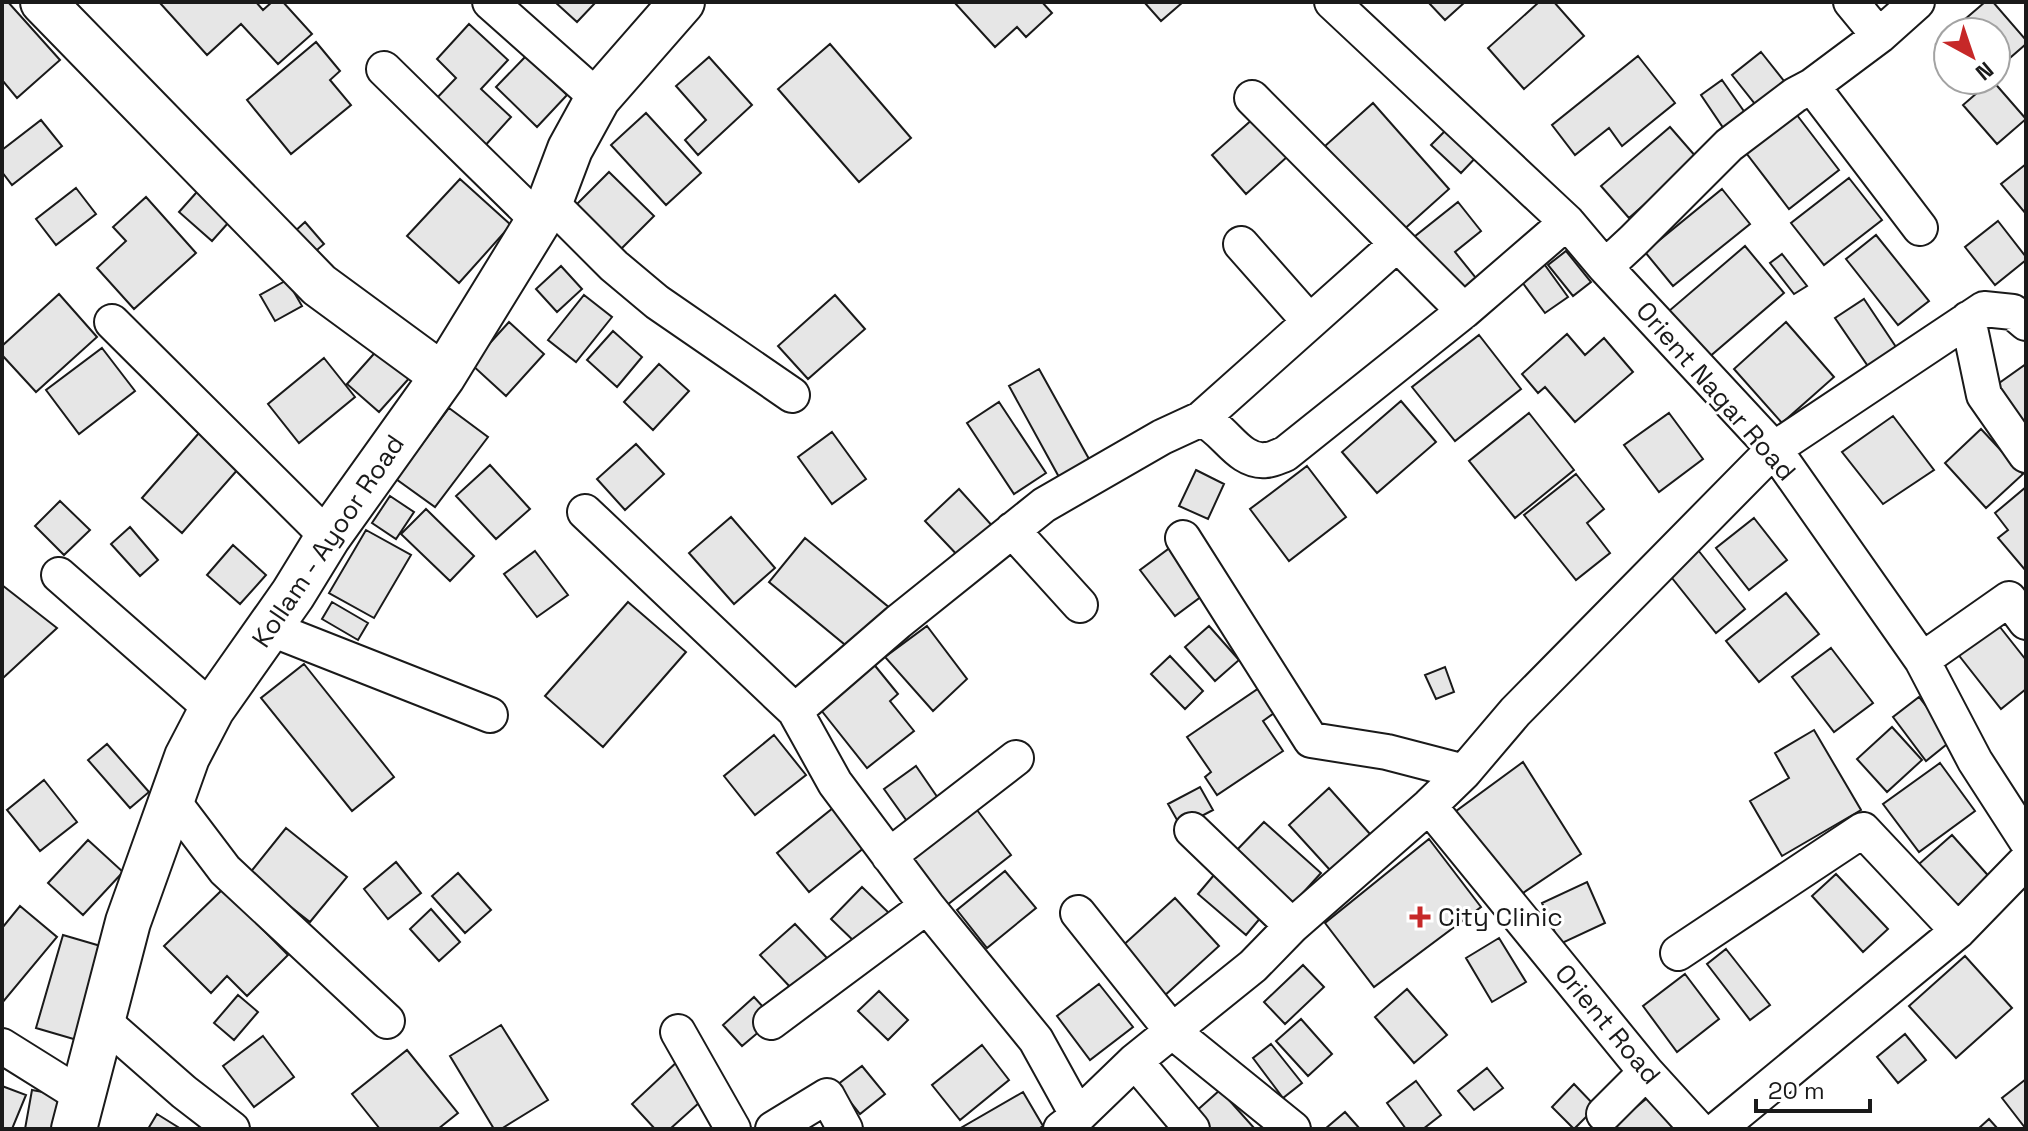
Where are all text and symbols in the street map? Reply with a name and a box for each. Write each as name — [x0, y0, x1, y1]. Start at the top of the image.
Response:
north arrow — [1932, 16, 2012, 96]
text: N — [1970, 56, 2000, 87]
street label: Orient Nagar Road — [1629, 294, 1803, 488]
street label: Kollam - Ayoor Road — [244, 428, 412, 654]
place label: City Clinic — [1438, 900, 1563, 934]
marker: City Clinic — [1409, 906, 1431, 928]
street label: Orient Road — [1548, 957, 1668, 1091]
scale bar — [1756, 1063, 1870, 1113]
text: 20 m — [1768, 1075, 1825, 1106]

